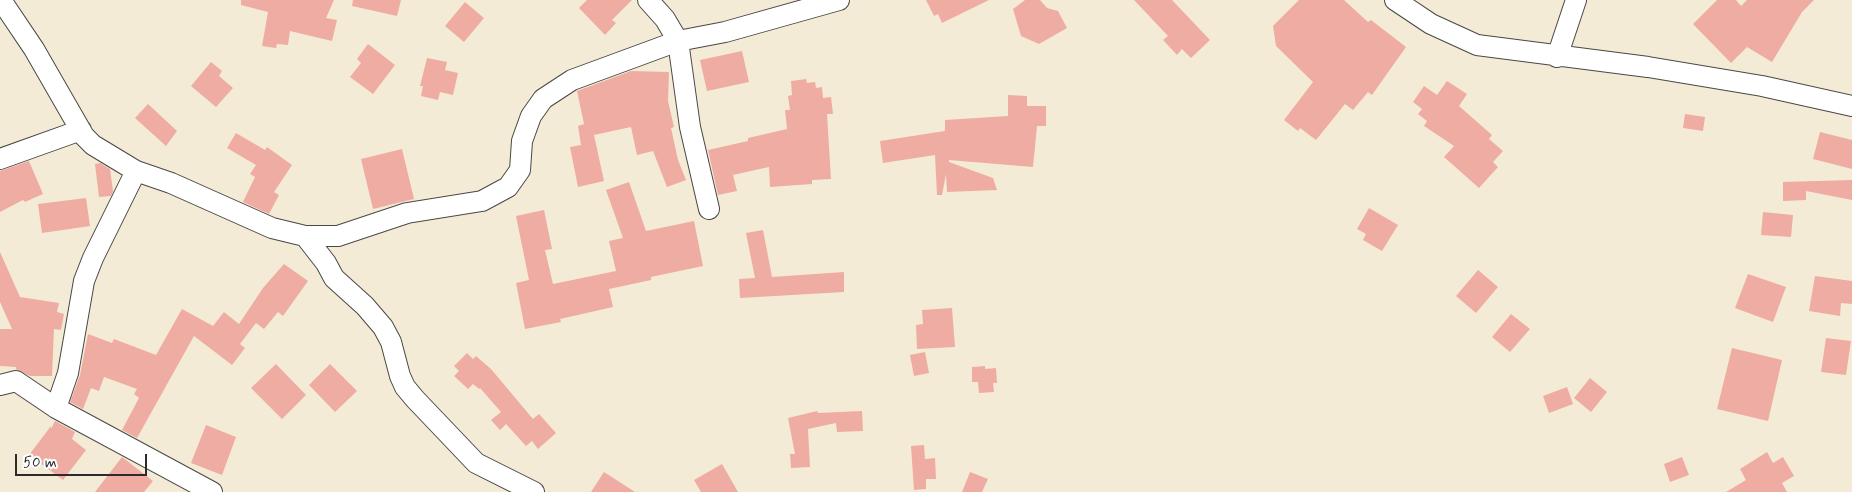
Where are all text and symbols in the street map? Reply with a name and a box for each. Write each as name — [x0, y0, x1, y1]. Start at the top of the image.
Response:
scale bar — [18, 444, 150, 476]
text: 50 m — [23, 453, 57, 473]

